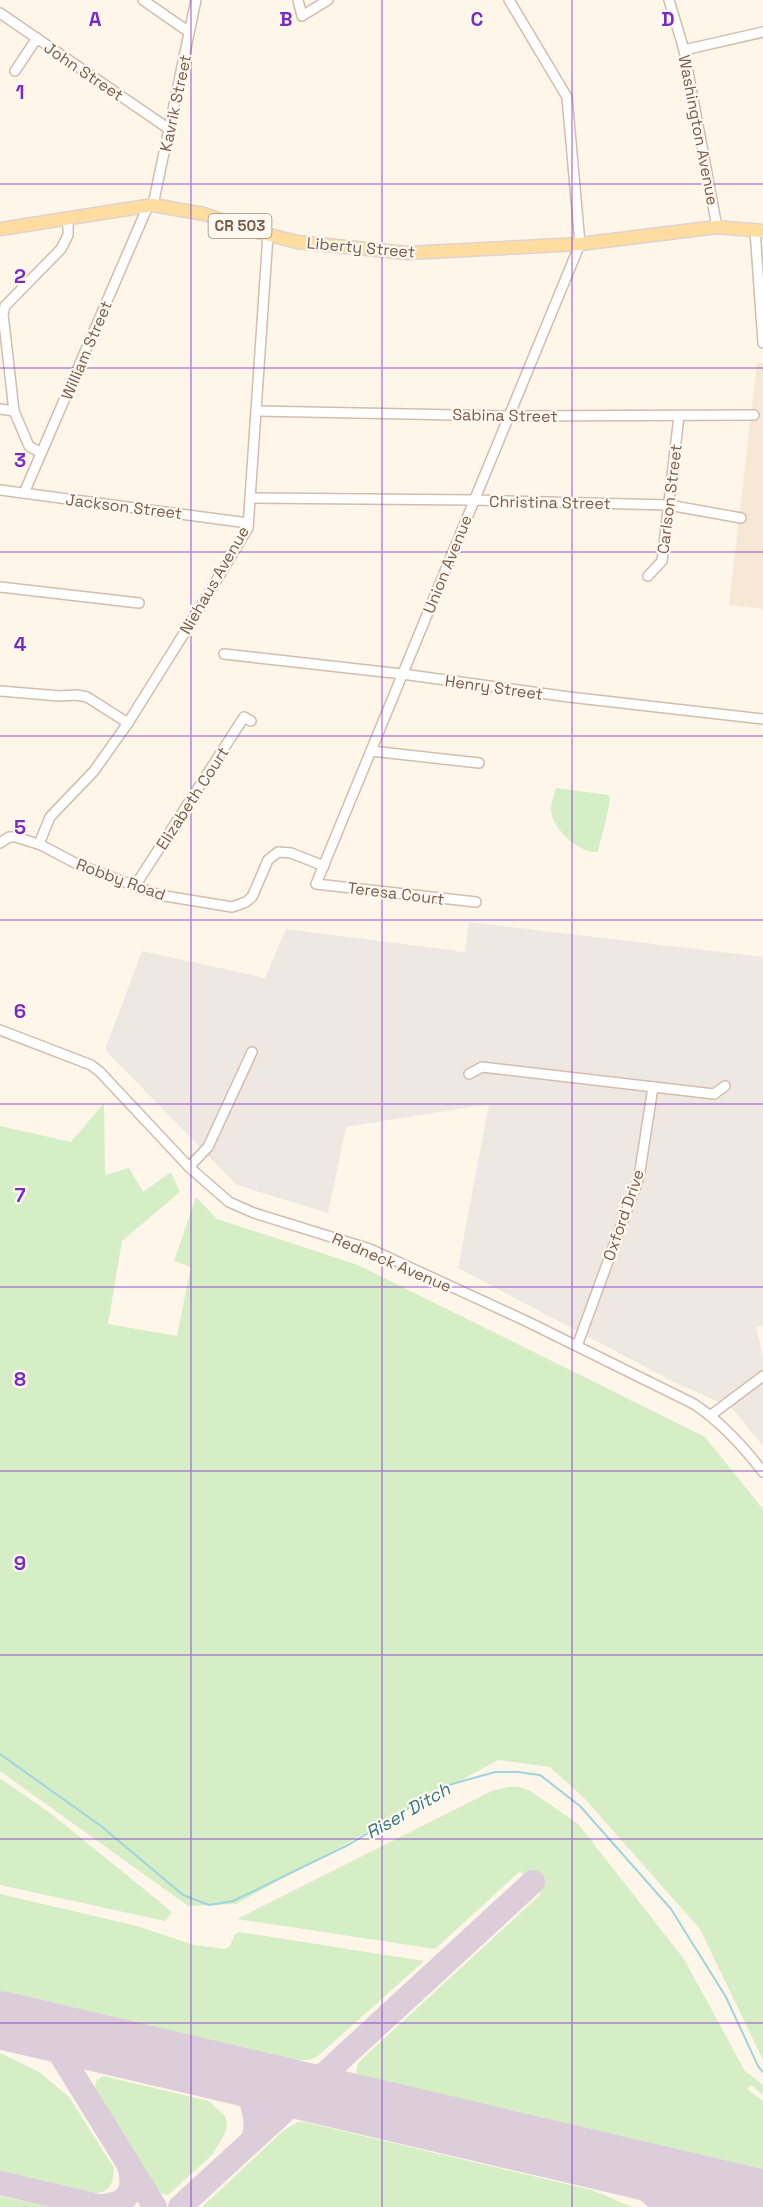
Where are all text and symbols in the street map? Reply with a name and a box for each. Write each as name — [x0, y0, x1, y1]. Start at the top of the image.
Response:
text: A — [89, 6, 102, 32]
text: B — [279, 6, 293, 32]
text: C — [471, 6, 484, 32]
text: D — [661, 6, 675, 32]
street label: John Street — [40, 37, 128, 106]
street label: Kavrik Street — [155, 53, 196, 154]
street label: Washington Avenue — [674, 53, 723, 207]
text: 1 — [15, 79, 25, 105]
road number: CR 503 — [208, 214, 272, 238]
street label: Liberty Street — [306, 232, 416, 263]
text: 2 — [14, 263, 26, 289]
street label: William Street — [56, 297, 117, 403]
street label: Sabina Street — [452, 404, 558, 427]
street label: Carlson Street — [652, 443, 687, 555]
text: 3 — [14, 447, 26, 473]
street label: Jackson Street — [65, 489, 183, 524]
street label: Christina Street — [489, 491, 611, 514]
street label: Union Avenue — [418, 512, 477, 617]
street label: Niehaus Avenue — [175, 522, 254, 638]
text: 4 — [14, 631, 27, 657]
street label: Henry Street — [444, 670, 544, 705]
street label: Elizabeth Court — [151, 743, 233, 854]
text: 5 — [14, 814, 26, 840]
street label: Robby Road — [73, 854, 168, 905]
street label: Teresa Court — [346, 877, 446, 910]
text: 6 — [14, 998, 26, 1024]
street label: Oxford Drive — [598, 1167, 649, 1264]
text: 7 — [14, 1182, 26, 1208]
street label: Redneck Avenue — [329, 1228, 455, 1297]
text: 8 — [14, 1366, 26, 1392]
text: 9 — [14, 1550, 26, 1576]
water label: Riser Ditch — [362, 1777, 455, 1844]

